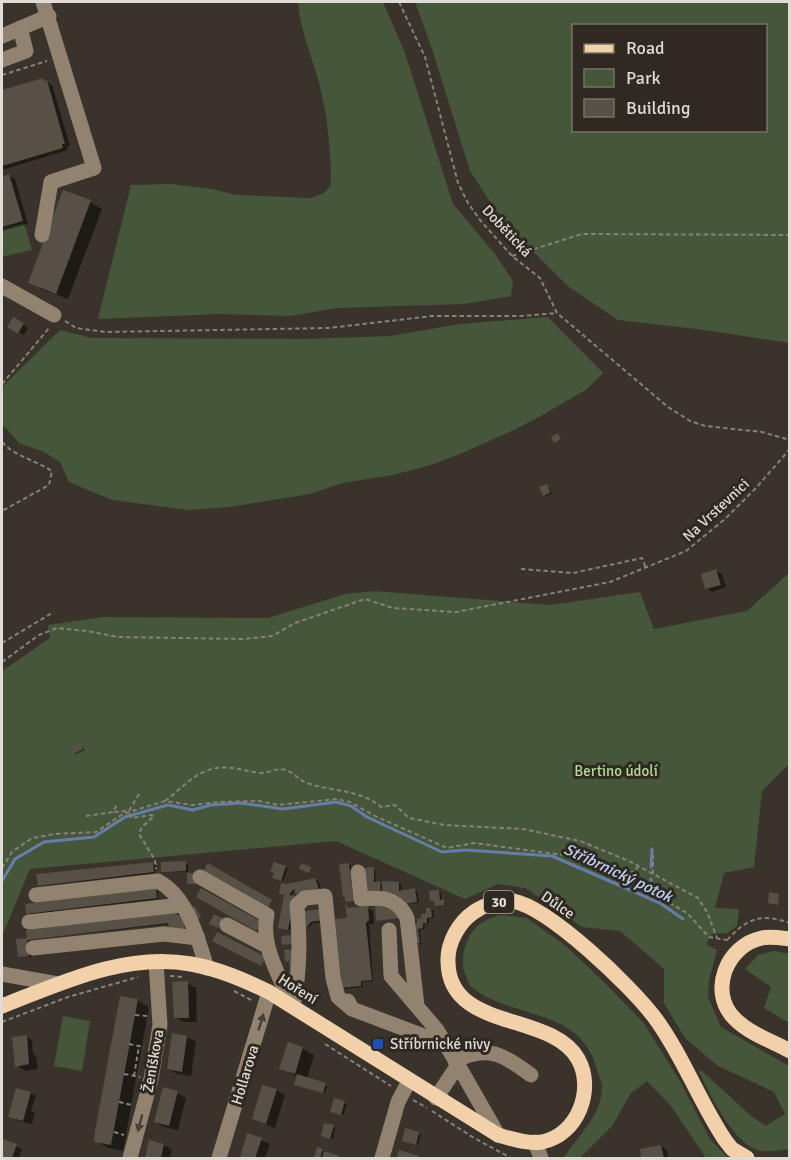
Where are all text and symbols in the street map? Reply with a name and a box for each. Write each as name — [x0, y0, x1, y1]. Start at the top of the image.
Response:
legend — [572, 24, 767, 132]
text: Road — [626, 37, 665, 59]
text: Park — [626, 67, 661, 89]
text: Building — [626, 97, 690, 119]
street label: Dobětická — [478, 201, 536, 261]
street label: Na Vrstevnici — [679, 475, 753, 545]
park label: Bertino údolí — [574, 762, 658, 780]
water label: Stříbrnický potok — [561, 839, 677, 908]
street label: Důlce — [538, 887, 578, 923]
road number: 30 — [484, 891, 514, 913]
street label: Hoření — [275, 970, 321, 1008]
one-way arrow — [257, 1013, 266, 1031]
street label: Ženíškova — [139, 1028, 167, 1094]
place label: Stříbrnické nivy — [390, 1035, 490, 1053]
marker: Stříbrnické nivy — [371, 1037, 385, 1051]
street label: Hollarova — [227, 1043, 263, 1107]
one-way arrow — [134, 1114, 144, 1132]

